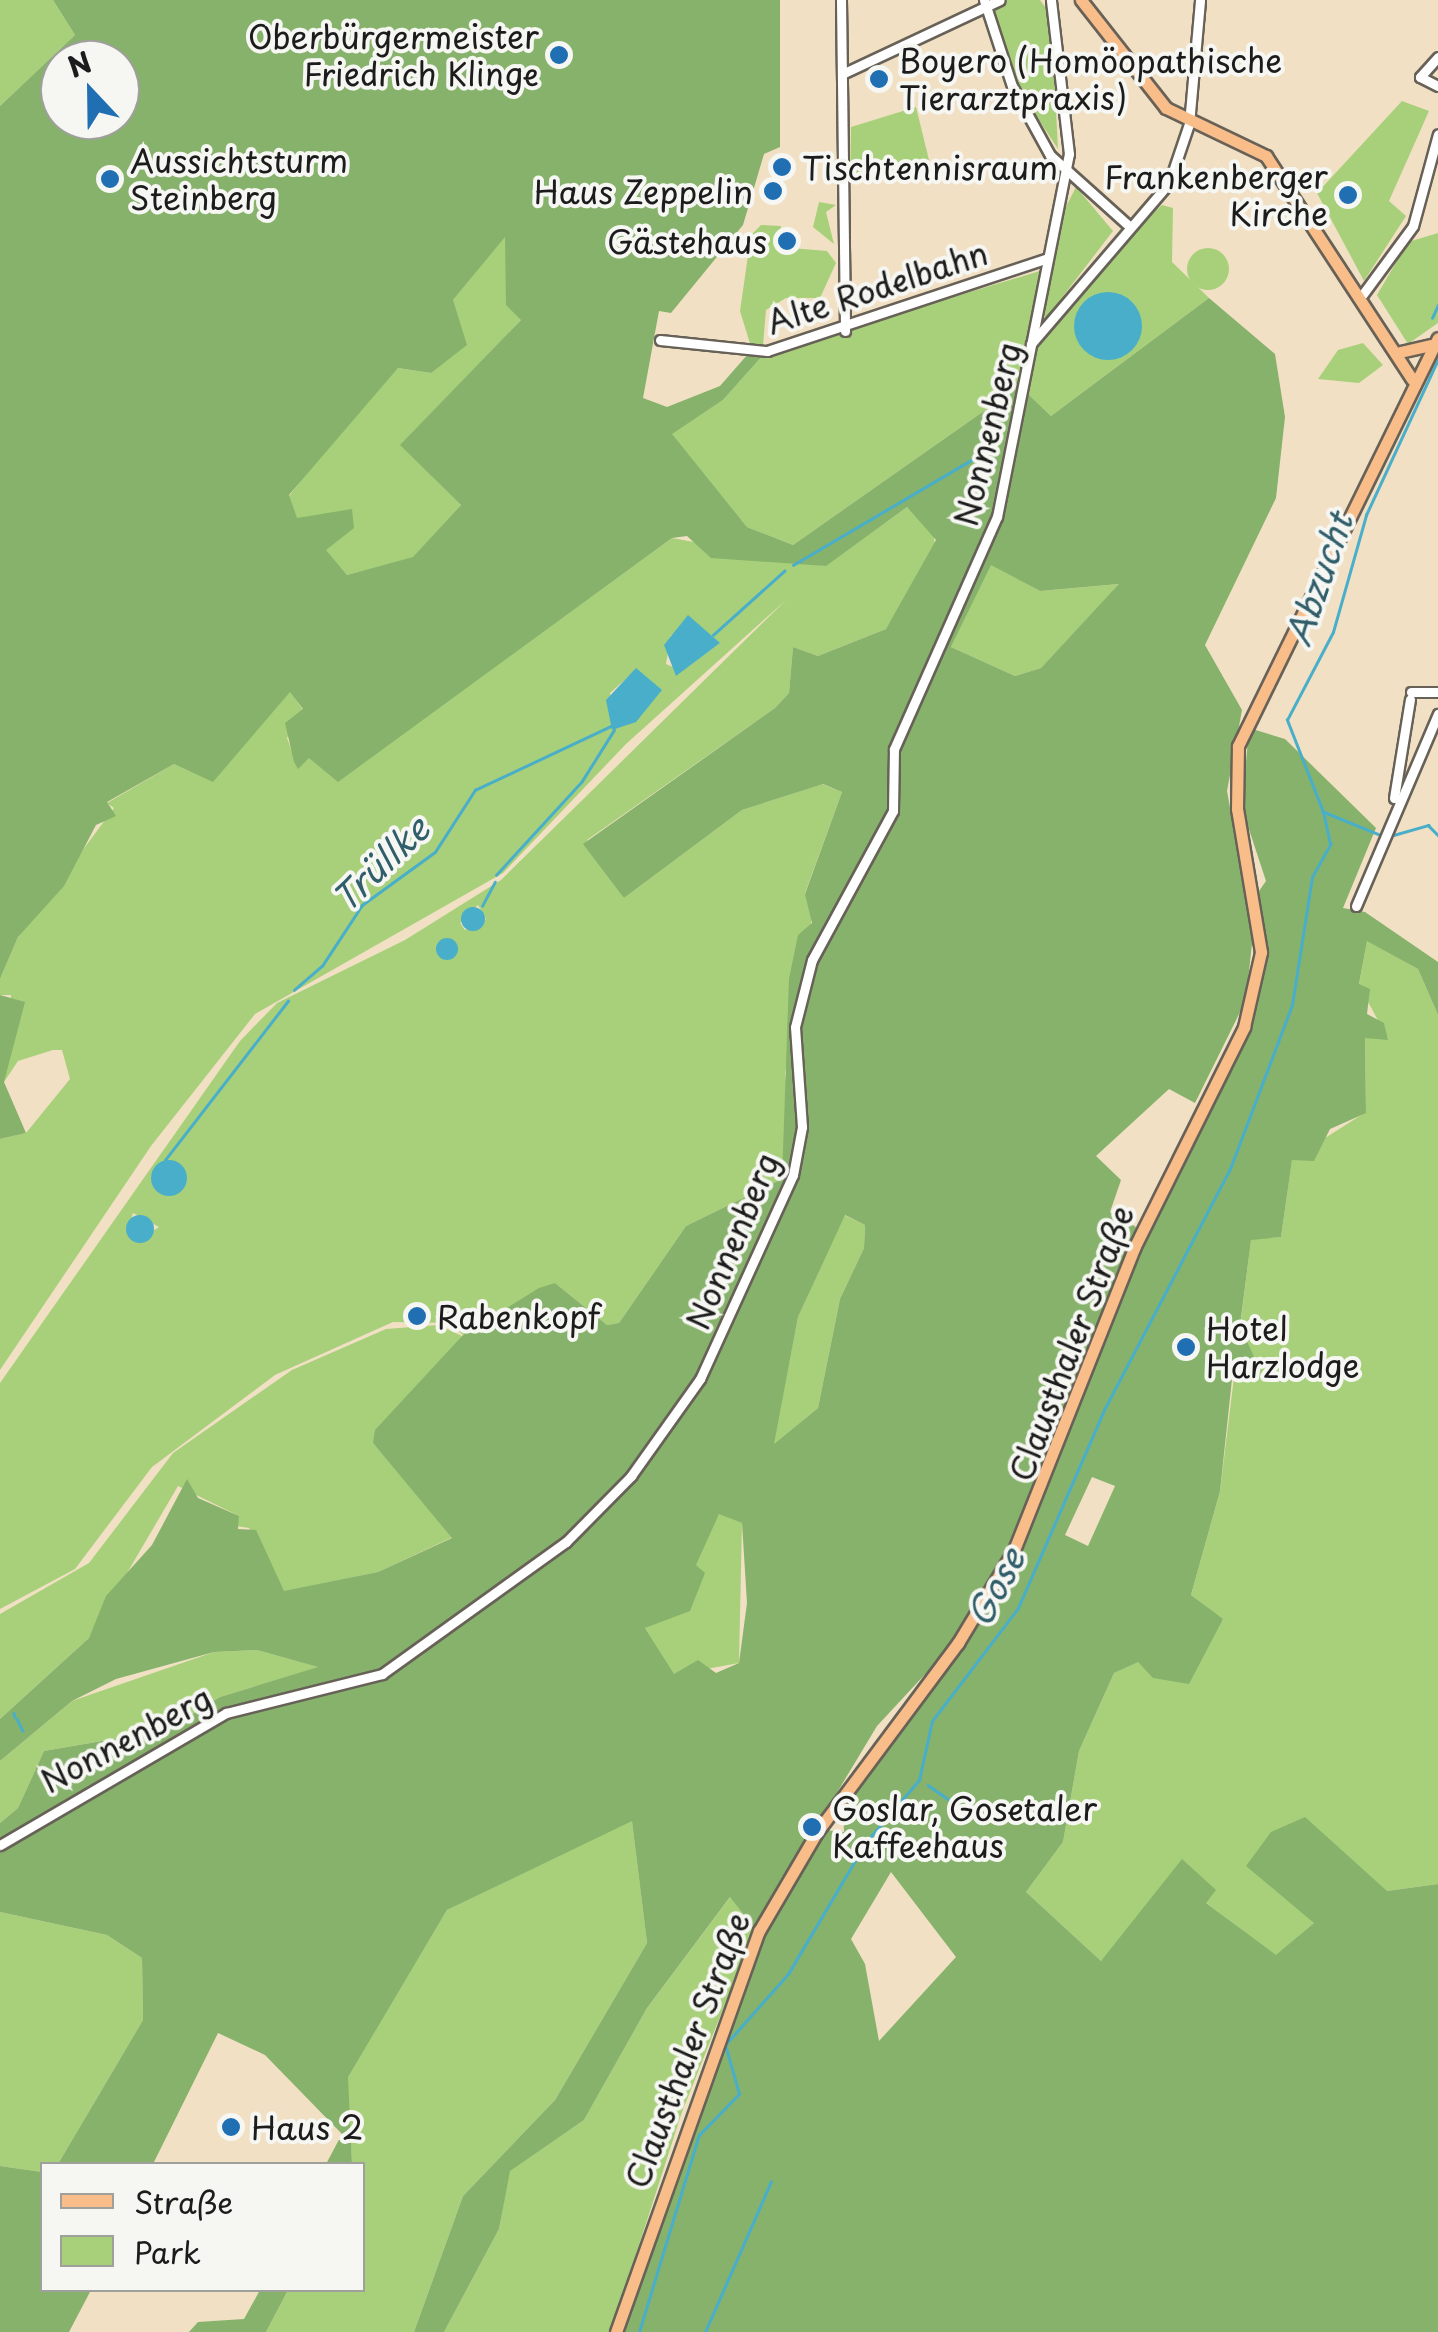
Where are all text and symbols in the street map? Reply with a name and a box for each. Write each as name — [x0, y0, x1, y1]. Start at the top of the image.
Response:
place label: Oberbürgermeister Friedrich Klinge — [248, 18, 539, 93]
text: N — [61, 39, 98, 88]
north arrow — [40, 40, 140, 140]
place label: Boyero (Homöopathische Tierarztpraxis) — [899, 42, 1283, 117]
marker: Oberbürgermeister Friedrich Klinge — [548, 44, 570, 66]
marker: Boyero (Homöopathische Tierarztpraxis) — [868, 68, 890, 90]
place label: Aussichtsturm Steinberg — [130, 142, 348, 217]
place label: Tischtennisraum — [802, 148, 1058, 186]
marker: Tischtennisraum — [771, 156, 793, 178]
place label: Frankenberger Kirche — [1104, 158, 1328, 233]
marker: Aussichtsturm Steinberg — [99, 168, 121, 190]
place label: Haus Zeppelin — [536, 172, 753, 210]
marker: Haus Zeppelin — [762, 180, 784, 202]
marker: Frankenberger Kirche — [1337, 184, 1359, 206]
place label: Gästehaus — [607, 222, 767, 260]
marker: Gästehaus — [776, 230, 798, 252]
street label: Alte Rodelbahn — [761, 233, 993, 341]
street label: Nonnenberg — [946, 338, 1028, 530]
water label: Abzucht — [1276, 507, 1360, 651]
water label: Trüllke — [323, 807, 437, 919]
street label: Nonnenberg — [678, 1147, 786, 1335]
street label: Clausthaler Straße — [1000, 1198, 1142, 1488]
place label: Rabenkopf — [437, 1297, 600, 1335]
marker: Rabenkopf — [406, 1305, 428, 1327]
place label: Hotel Harzlodge — [1206, 1310, 1359, 1385]
marker: Hotel Harzlodge — [1175, 1336, 1197, 1358]
water label: Gose — [957, 1541, 1033, 1633]
street label: Nonnenberg — [34, 1678, 218, 1800]
place label: Goslar, Gosetaler Kaffeehaus — [832, 1790, 1099, 1865]
marker: Goslar, Gosetaler Kaffeehaus — [801, 1816, 823, 1838]
street label: Clausthaler Straße — [616, 1905, 758, 2195]
place label: Haus 2 — [251, 2108, 362, 2146]
marker: Haus 2 — [220, 2116, 242, 2138]
legend — [40, 2162, 365, 2292]
text: Straße — [134, 2179, 233, 2224]
text: Park — [134, 2229, 201, 2274]

